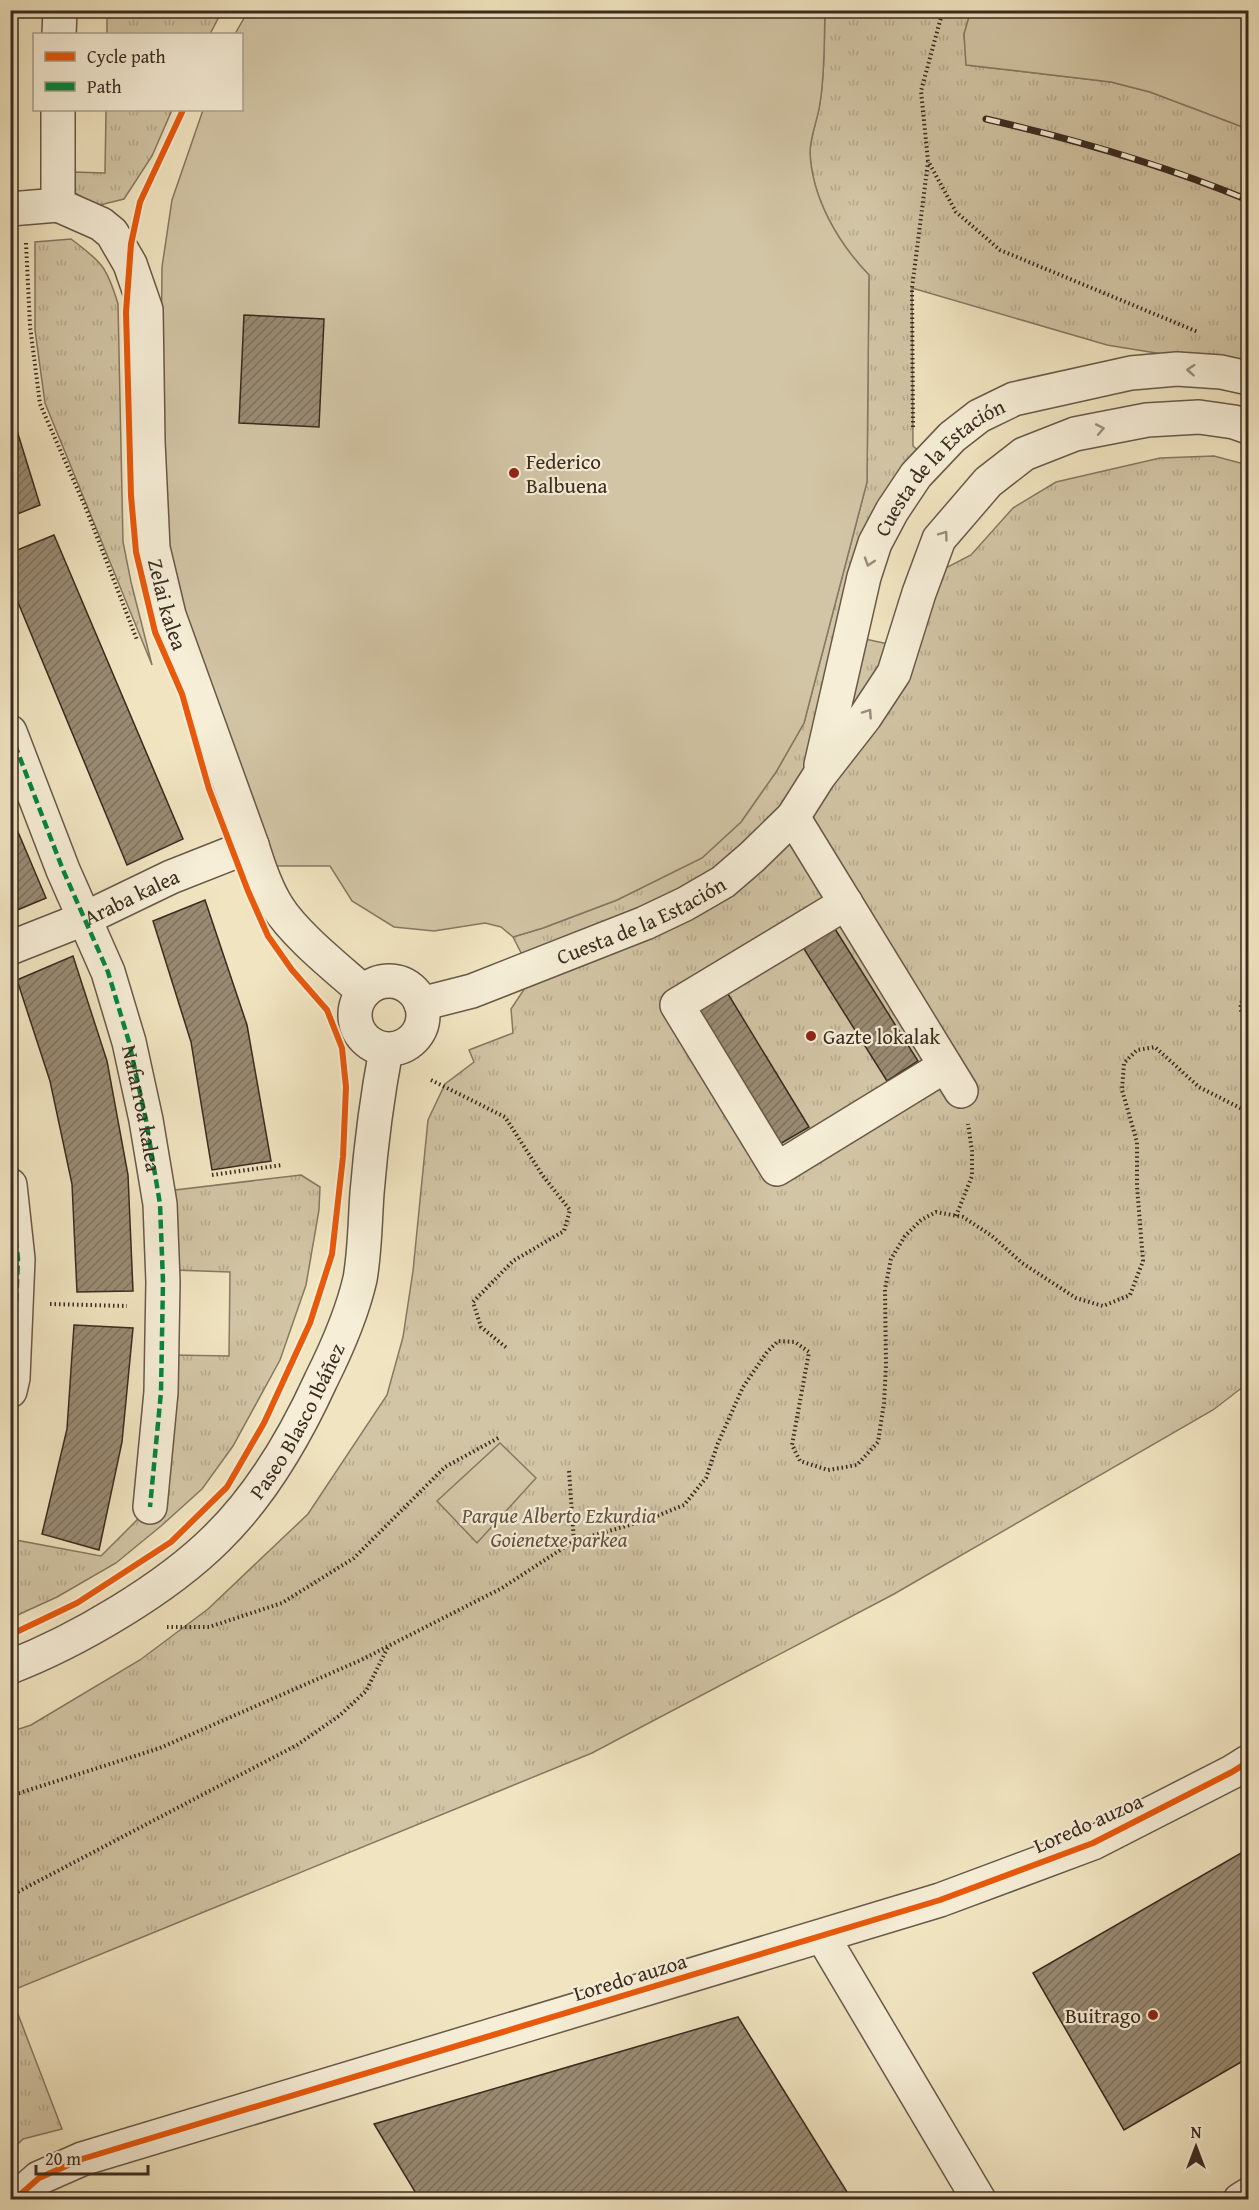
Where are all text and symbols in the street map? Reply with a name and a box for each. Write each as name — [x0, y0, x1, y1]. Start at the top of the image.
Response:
legend — [33, 33, 243, 111]
text: Cycle path — [87, 43, 166, 70]
text: Path — [87, 73, 122, 100]
one-way arrow — [1186, 364, 1195, 377]
street label: Cuesta de la Estación — [866, 390, 1010, 542]
one-way arrow — [1095, 423, 1105, 436]
place label: Federico Balbuena — [526, 446, 608, 501]
marker: Federico Balbuena — [507, 466, 521, 480]
one-way arrow — [936, 530, 947, 541]
street label: Zelai kalea — [141, 555, 196, 654]
one-way arrow — [864, 556, 876, 567]
one-way arrow — [860, 708, 871, 719]
street label: Araba kalea — [78, 860, 184, 932]
street label: Cuesta de la Estación — [552, 868, 732, 972]
place label: Gazte lokalak — [823, 1021, 940, 1052]
marker: Gazte lokalak — [804, 1029, 818, 1043]
street label: Nafarroa kalea — [115, 1042, 170, 1174]
street label: Paseo Blasco Ibáñez — [241, 1338, 352, 1505]
park label: Parque Alberto Ezkurdia Goienetxe parkea — [461, 1500, 657, 1555]
street label: Loredo auzoa — [1028, 1785, 1148, 1861]
street label: Loredo auzoa — [570, 1945, 690, 2009]
place label: Buitrago — [1065, 2000, 1141, 2031]
marker: Buitrago — [1146, 2008, 1160, 2022]
north arrow — [1166, 2117, 1226, 2177]
text: N — [1191, 2120, 1202, 2144]
scale bar — [36, 2138, 148, 2176]
text: 20 m — [45, 2145, 81, 2172]

